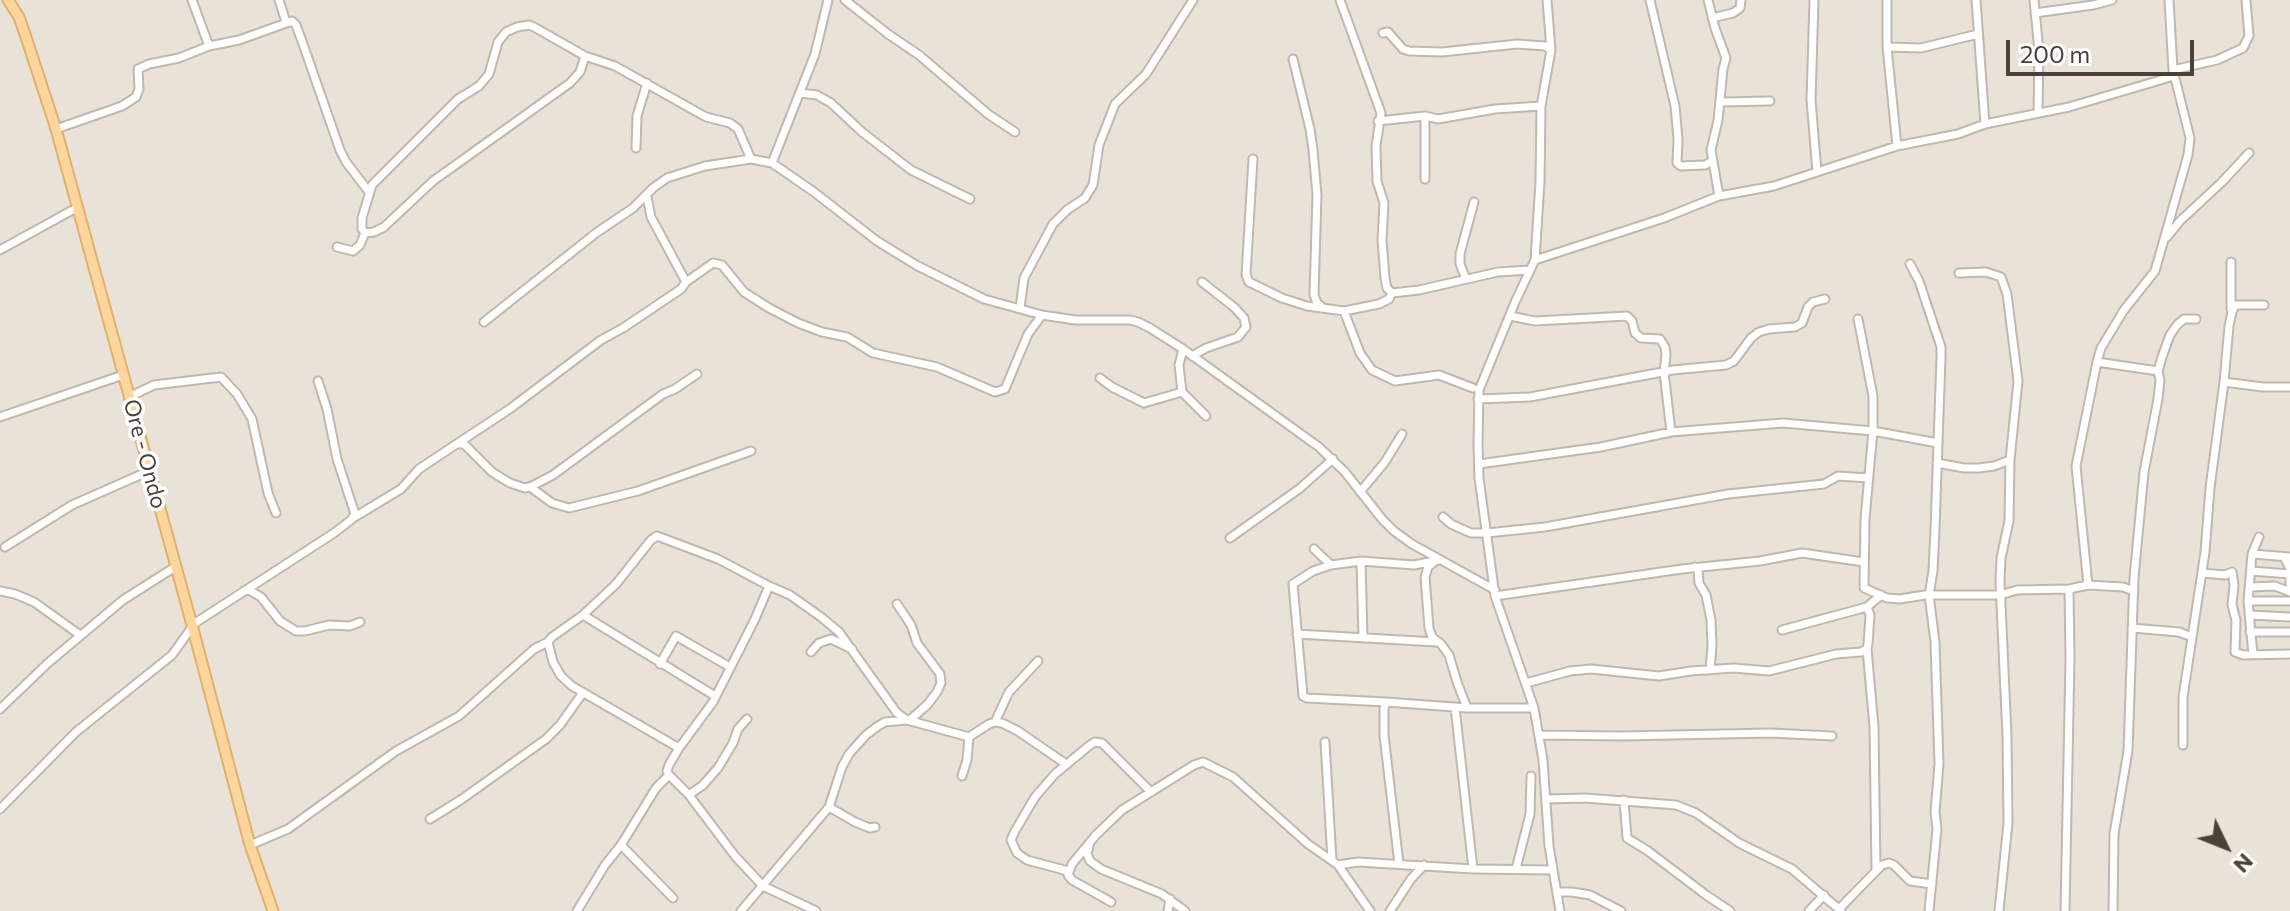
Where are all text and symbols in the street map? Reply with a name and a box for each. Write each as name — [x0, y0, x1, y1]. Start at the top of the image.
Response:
scale bar — [2010, 24, 2198, 74]
text: 200 m — [2020, 39, 2090, 68]
street label: Ore - Ondo — [118, 396, 172, 512]
north arrow — [2186, 807, 2266, 887]
text: N — [2228, 848, 2259, 879]

